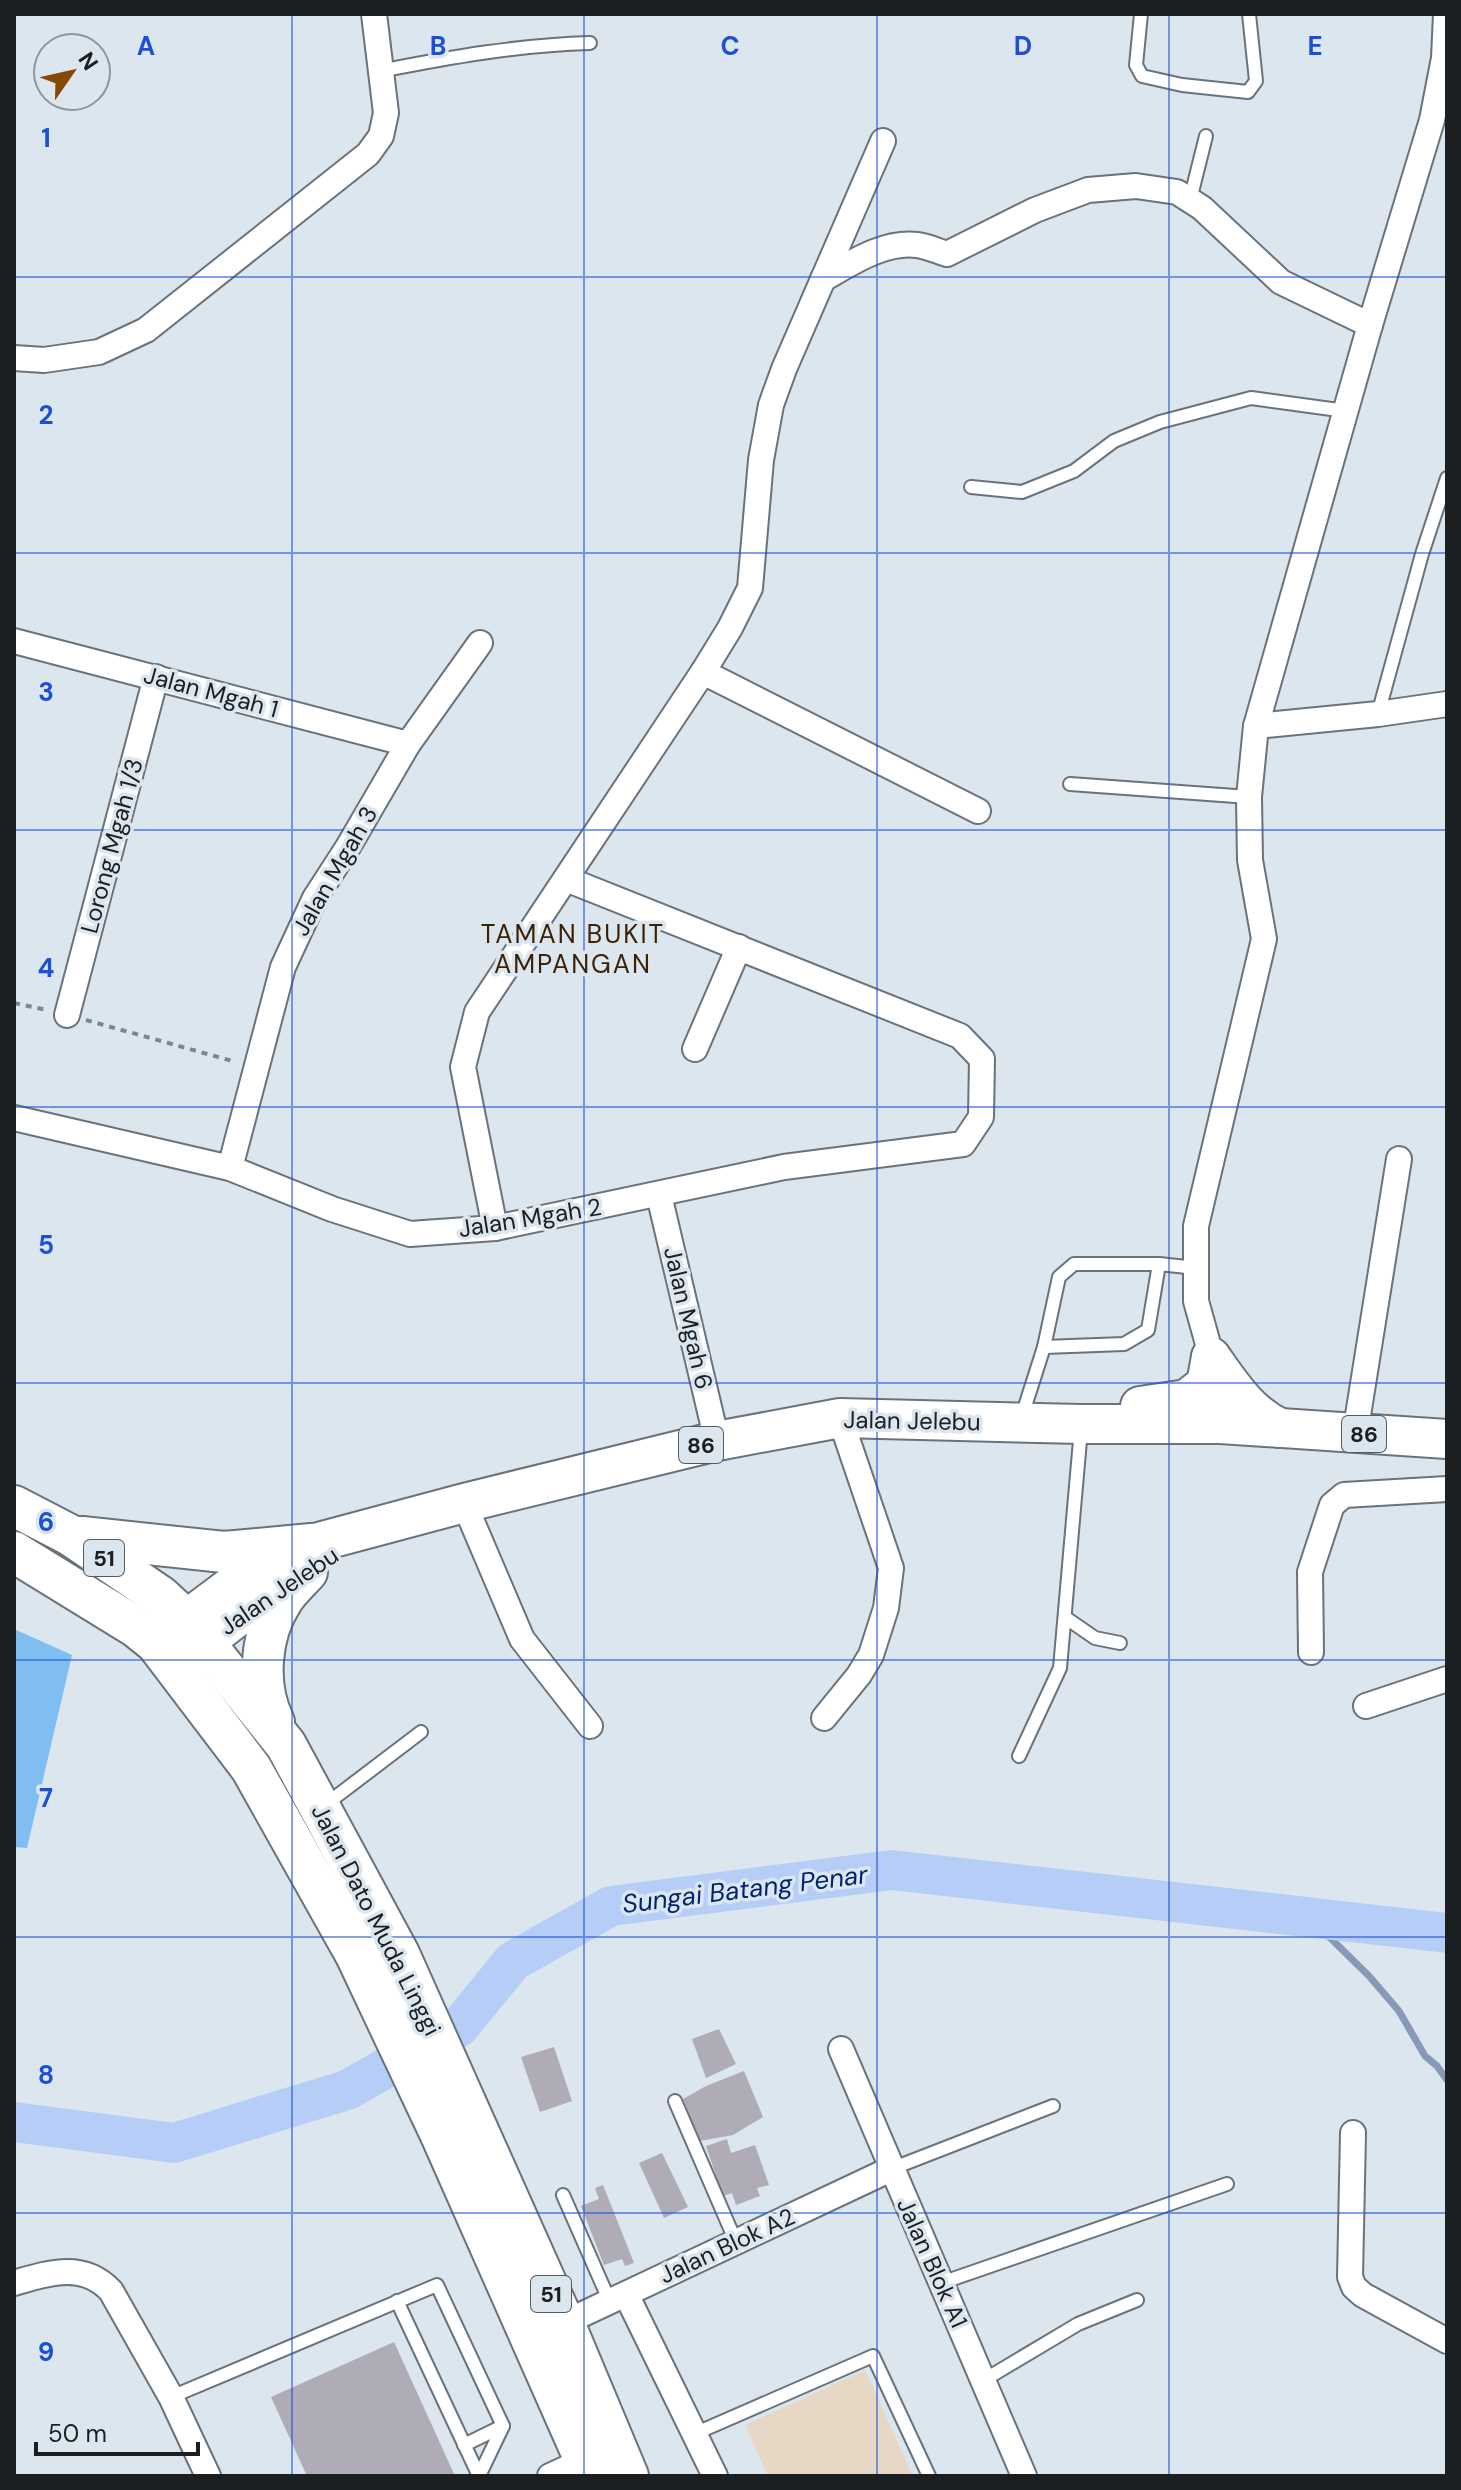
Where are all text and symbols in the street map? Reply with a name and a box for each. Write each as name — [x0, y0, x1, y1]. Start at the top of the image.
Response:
text: A — [137, 29, 155, 63]
text: B — [430, 29, 446, 63]
text: C — [720, 29, 740, 63]
text: D — [1014, 29, 1032, 63]
text: E — [1307, 29, 1323, 63]
north arrow — [32, 32, 112, 112]
text: N — [72, 46, 105, 76]
text: 1 — [41, 121, 51, 155]
text: 2 — [38, 398, 54, 432]
street label: Jalan Mgah 1 — [140, 659, 282, 724]
text: 3 — [38, 675, 54, 709]
street label: Lorong Mgah 1/3 — [73, 755, 150, 937]
street label: Jalan Mgah 3 — [285, 800, 384, 941]
district label: TAMAN BUKIT AMPANGAN — [481, 917, 665, 981]
text: 4 — [38, 951, 54, 985]
street label: Jalan Mgah 2 — [456, 1191, 604, 1244]
text: 5 — [38, 1228, 54, 1262]
street label: Jalan Mgah 6 — [657, 1243, 720, 1392]
street label: Jalan Jelebu — [843, 1404, 981, 1437]
road number: 86 — [1342, 1416, 1386, 1452]
road number: 86 — [679, 1427, 723, 1463]
text: 6 — [38, 1505, 54, 1539]
street label: Jalan Jelebu — [213, 1539, 344, 1642]
road number: 51 — [84, 1540, 124, 1576]
text: 7 — [39, 1781, 53, 1815]
street label: Jalan Dato Muda Linggi — [305, 1799, 448, 2041]
water label: Sungai Batang Penar — [620, 1857, 871, 1921]
text: 8 — [38, 2058, 54, 2092]
street label: Jalan Blok A1 — [890, 2193, 975, 2333]
street label: Jalan Blok A2 — [654, 2201, 799, 2290]
road number: 51 — [531, 2276, 571, 2312]
text: 9 — [38, 2335, 54, 2369]
scale bar — [36, 2406, 198, 2456]
text: 50 m — [48, 2418, 107, 2449]

